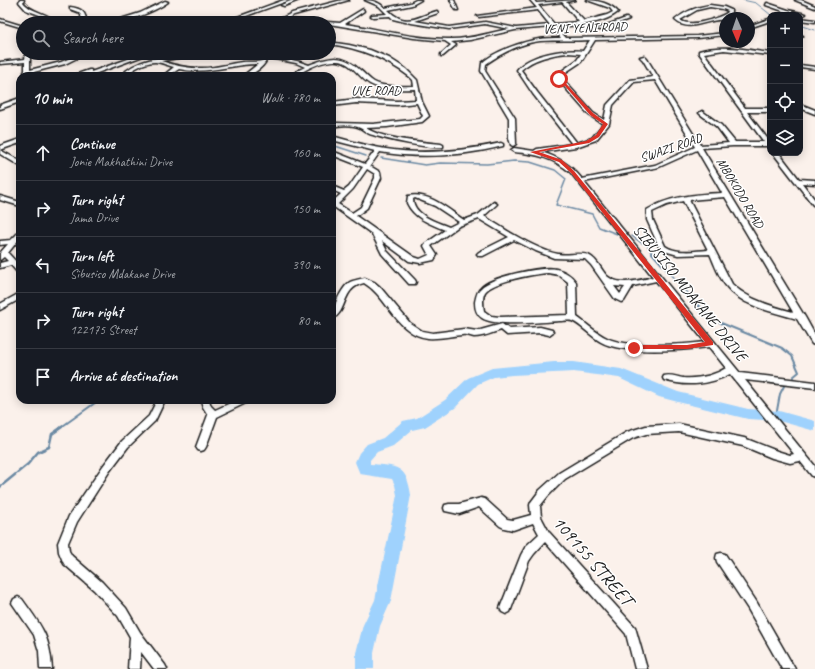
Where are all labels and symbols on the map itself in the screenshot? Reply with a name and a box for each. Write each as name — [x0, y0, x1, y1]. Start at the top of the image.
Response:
north arrow — [719, 12, 755, 48]
street label: VENI YENI ROAD — [543, 18, 629, 37]
route start — [550, 70, 568, 88]
street label: UVE ROAD — [351, 83, 402, 99]
street label: SWAZI ROAD — [638, 129, 706, 166]
street label: MBOKODO ROAD — [713, 155, 768, 232]
street label: SIBUSISO MDAKANE DRIVE — [629, 220, 753, 367]
route end — [625, 339, 643, 357]
street label: 109155 STREET — [547, 511, 642, 614]

